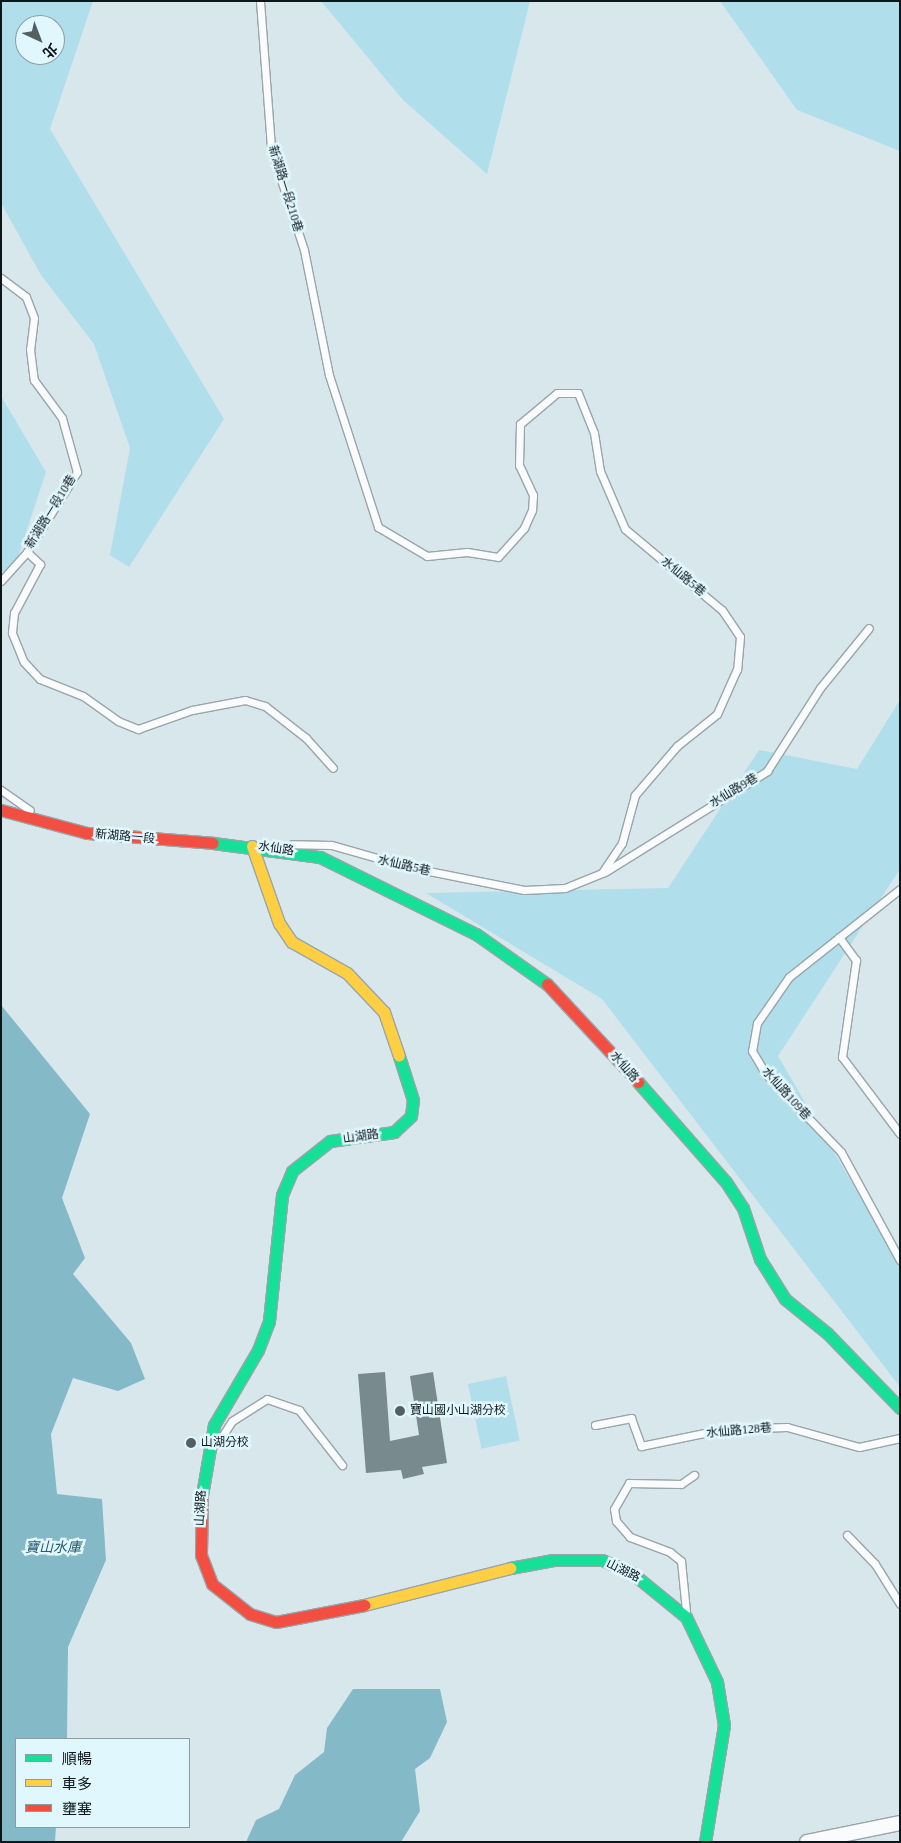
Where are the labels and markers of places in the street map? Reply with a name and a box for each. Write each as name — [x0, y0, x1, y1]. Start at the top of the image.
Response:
place label: 寶山國小山湖分校 — [410, 1404, 506, 1418]
marker: 寶山國小山湖分校 — [394, 1405, 406, 1417]
place label: 山湖分校 — [201, 1436, 249, 1450]
marker: 山湖分校 — [185, 1437, 197, 1449]

